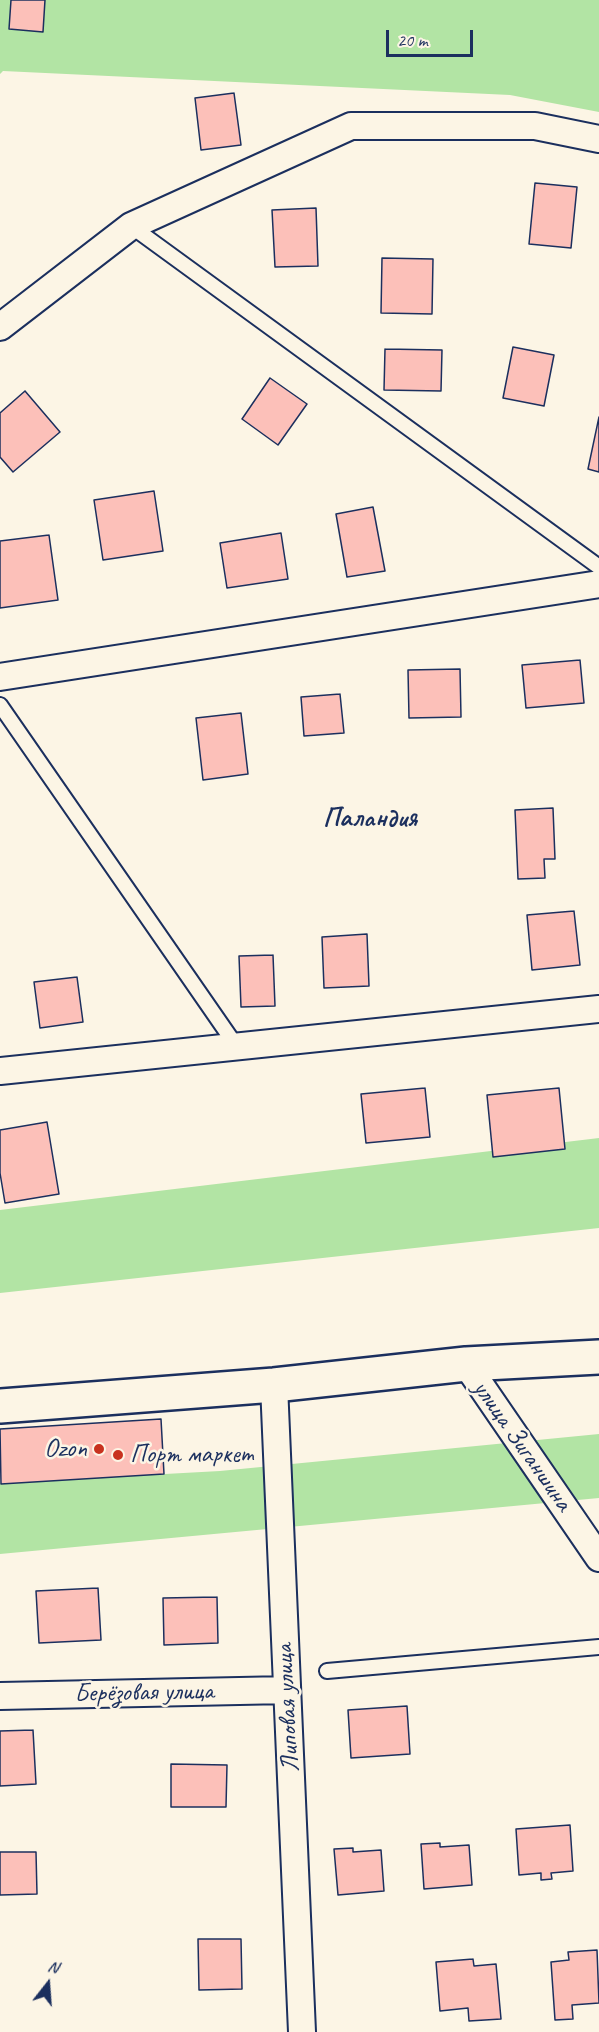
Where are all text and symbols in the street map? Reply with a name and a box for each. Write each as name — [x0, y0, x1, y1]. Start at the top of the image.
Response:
scale bar — [389, 18, 476, 56]
text: 20 m — [397, 29, 428, 51]
district label: Паландия — [323, 803, 417, 835]
street label: улица Зиганшина — [465, 1374, 579, 1518]
place label: Ozon — [44, 1433, 87, 1465]
place label: Порт маркет — [130, 1439, 253, 1471]
marker: Ozon — [92, 1442, 106, 1456]
marker: Порт маркет — [111, 1448, 125, 1462]
street label: Липовая улица — [269, 1643, 307, 1773]
street label: Берёзовая улица — [74, 1676, 214, 1710]
north arrow — [18, 1954, 78, 2014]
text: N — [46, 1956, 61, 1978]

